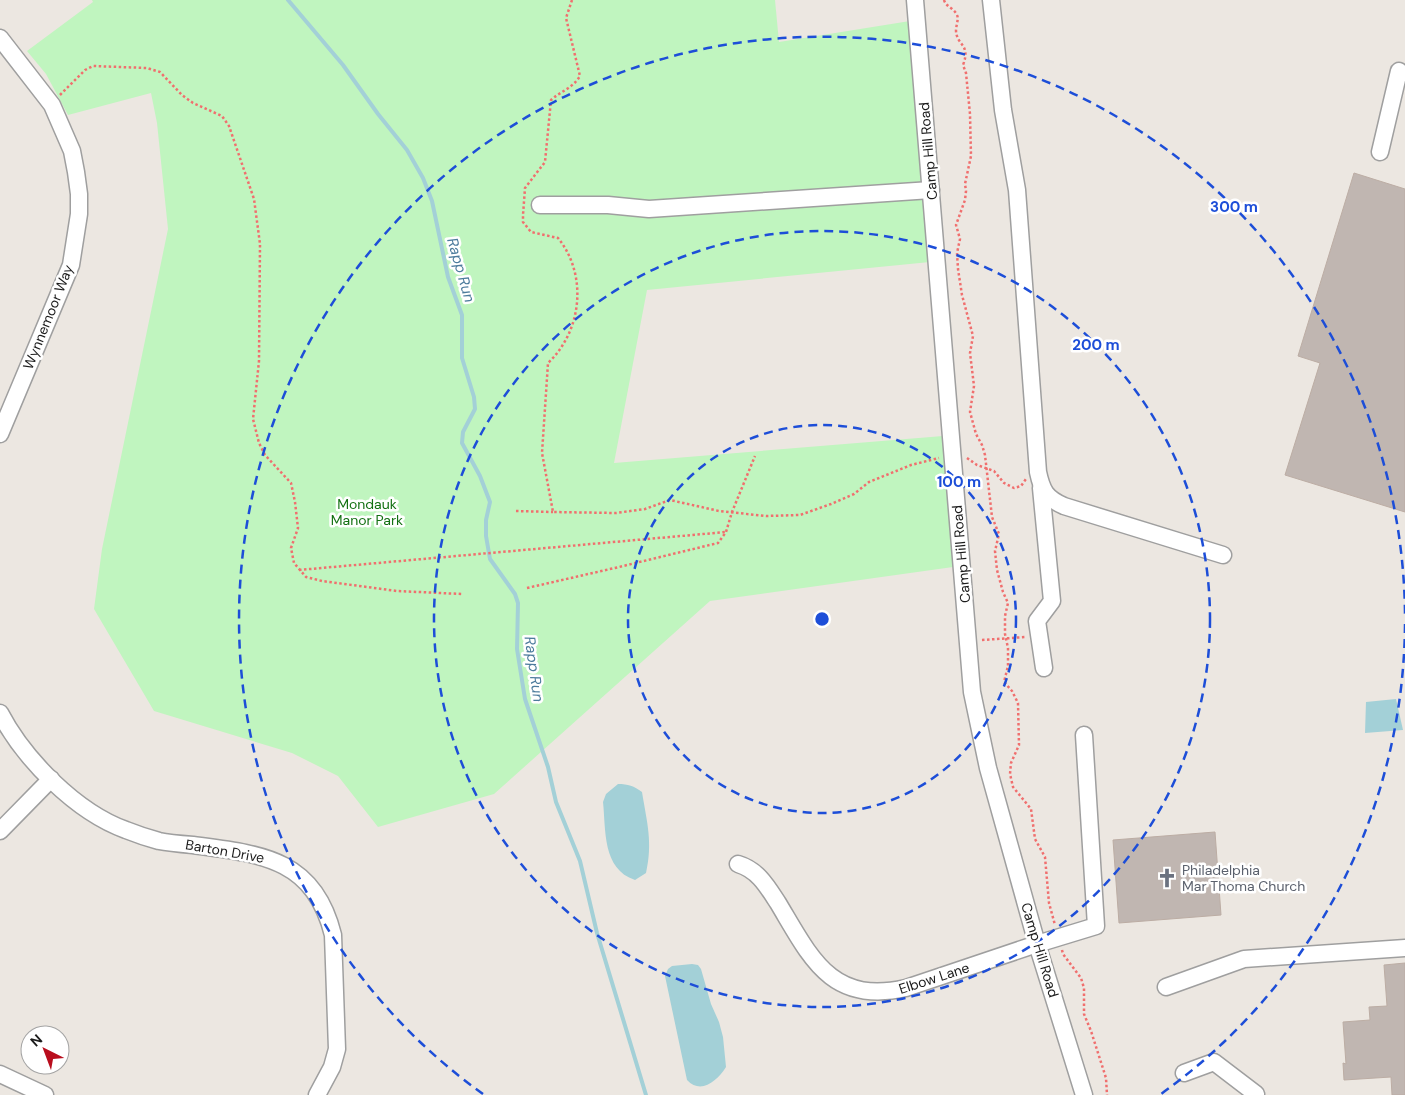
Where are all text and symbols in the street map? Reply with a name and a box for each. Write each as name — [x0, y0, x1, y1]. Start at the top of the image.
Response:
street label: Camp Hill Road — [915, 101, 941, 201]
text: 300 m — [1210, 197, 1258, 217]
water label: Rapp Run — [442, 235, 480, 305]
street label: Wynnemoor Way — [19, 262, 77, 372]
text: 200 m — [1072, 335, 1120, 355]
text: 100 m — [937, 472, 981, 492]
park label: Mondauk Manor Park — [331, 495, 403, 529]
street label: Camp Hill Road — [948, 504, 974, 604]
centre of rings — [813, 610, 831, 628]
water label: Rapp Run — [519, 635, 549, 704]
street label: Barton Drive — [184, 835, 266, 867]
place label: Philadelphia Mar Thoma Church — [1182, 861, 1305, 895]
church icon: Philadelphia Mar Thoma Church — [1156, 867, 1178, 889]
street label: Camp Hill Road — [1017, 900, 1063, 1000]
street label: Elbow Lane — [896, 958, 972, 998]
north arrow — [20, 1025, 70, 1075]
text: N — [26, 1030, 46, 1050]

